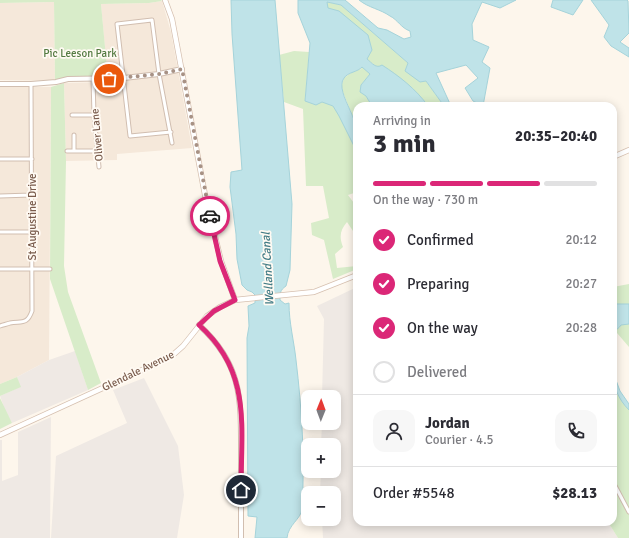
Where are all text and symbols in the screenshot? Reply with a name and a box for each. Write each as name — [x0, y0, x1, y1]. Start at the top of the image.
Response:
park label: Pic Leeson Park — [43, 47, 117, 60]
pin — [92, 62, 126, 96]
icon: bag — [98, 68, 120, 90]
street label: Oliver Lane — [88, 108, 106, 162]
text: Arriving in — [373, 113, 431, 129]
text: 20:35–20:40 — [515, 127, 597, 145]
text: 3 min — [373, 128, 436, 160]
street label: St Augustine Drive — [26, 173, 39, 261]
text: On the way · 730 m — [373, 192, 478, 208]
courier — [190, 196, 230, 236]
icon: car — [199, 205, 221, 227]
icon: check — [373, 229, 395, 251]
water label: Welland Canal — [259, 230, 277, 306]
text: Confirmed — [407, 231, 474, 249]
text: 20:12 — [565, 232, 597, 248]
icon: check — [373, 273, 395, 295]
text: Preparing — [407, 275, 470, 293]
text: 20:27 — [565, 276, 597, 292]
icon: check — [373, 317, 395, 339]
text: On the way — [407, 319, 478, 337]
text: 20:28 — [565, 320, 597, 336]
street label: Glendale Avenue — [100, 348, 176, 394]
text: Delivered — [407, 363, 467, 381]
north arrow — [301, 390, 341, 430]
map controls — [301, 390, 341, 526]
button: person — [373, 410, 415, 452]
button: phone — [555, 410, 597, 452]
text: Jordan — [425, 414, 470, 432]
text: Courier · 4.5 — [425, 432, 494, 448]
button: + — [301, 438, 341, 478]
pin — [224, 473, 258, 507]
icon: home — [230, 479, 252, 501]
text: Order #5548 — [373, 484, 455, 502]
text: $28.13 — [552, 484, 597, 502]
button: − — [301, 486, 341, 526]

